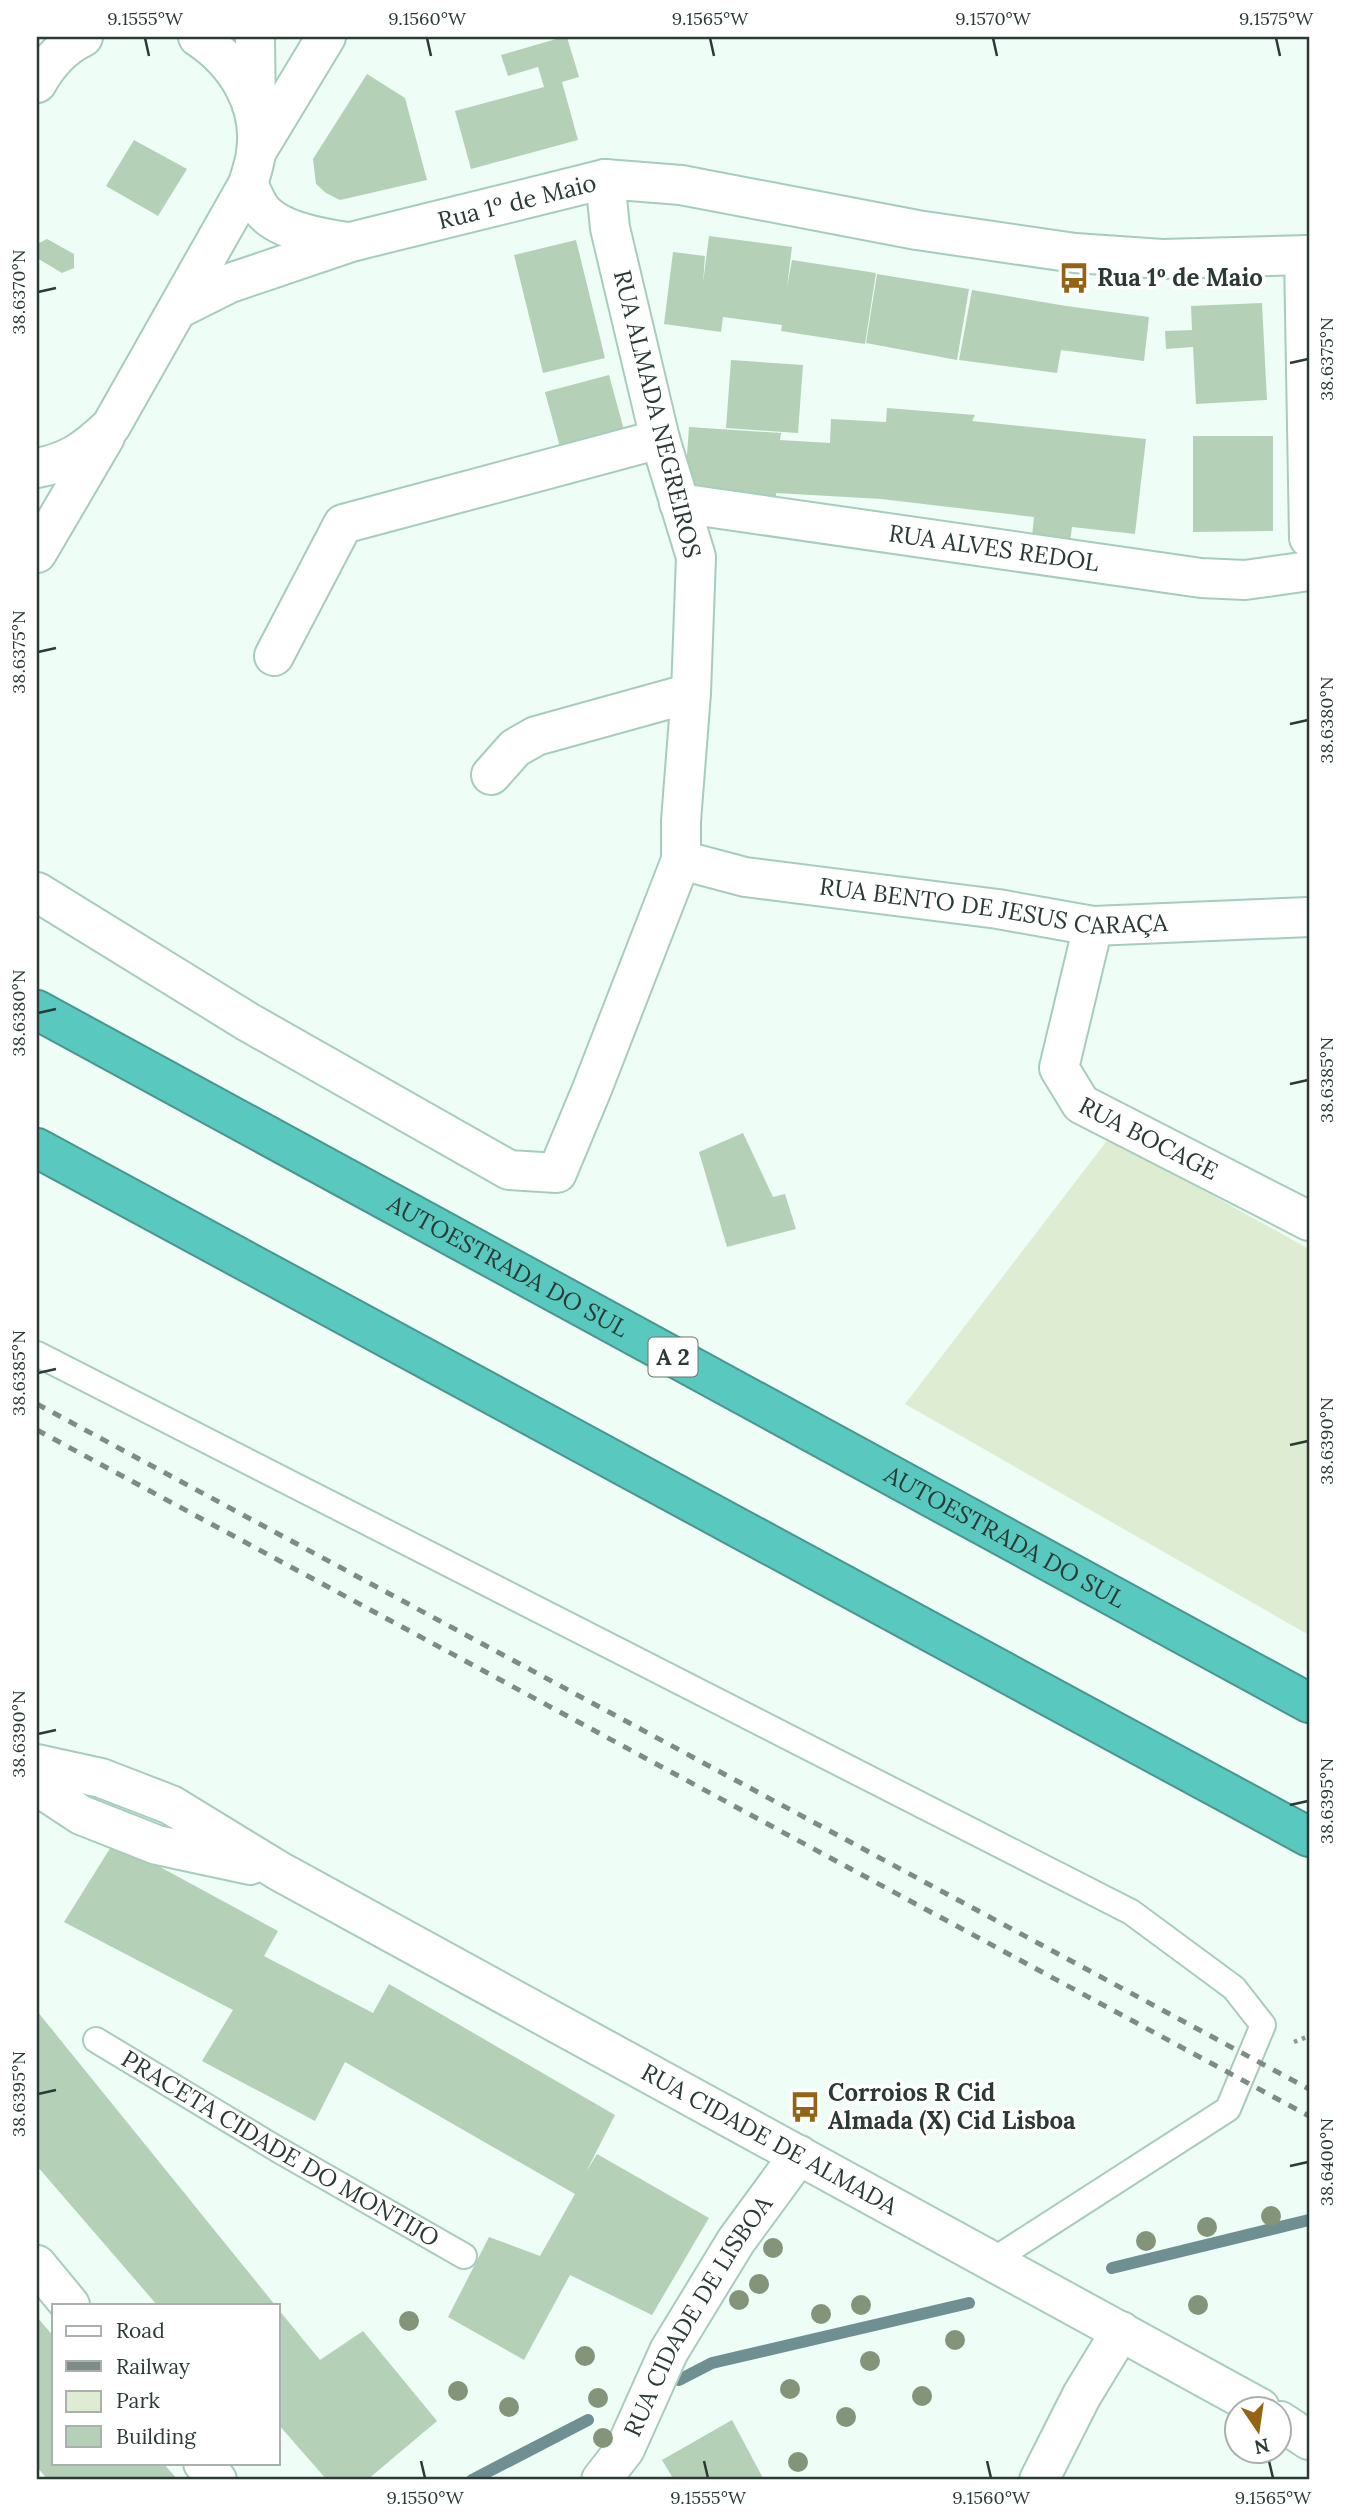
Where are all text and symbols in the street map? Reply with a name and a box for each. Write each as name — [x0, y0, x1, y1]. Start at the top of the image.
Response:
text: 9.1555°W — [107, 7, 184, 30]
text: 9.1560°W — [388, 7, 467, 30]
text: 9.1565°W — [672, 7, 749, 30]
text: 9.1570°W — [955, 7, 1032, 30]
text: 9.1575°W — [1239, 7, 1314, 30]
street label: Rua 1º de Maio — [434, 167, 599, 236]
text: 38.6370°N — [7, 250, 30, 334]
bus stop icon: Rua 1º de Maio — [1057, 261, 1091, 295]
place label: Rua 1º de Maio — [1097, 262, 1263, 293]
street label: RUA ALMADA NEGREIROS — [607, 267, 708, 561]
text: 38.6375°N — [1315, 317, 1338, 401]
street label: RUA ALVES REDOL — [887, 517, 1101, 578]
text: 38.6375°N — [7, 610, 30, 694]
text: 38.6380°N — [1315, 676, 1338, 764]
street label: RUA BENTO DE JESUS CARAÇA — [818, 871, 1169, 941]
text: 38.6380°N — [7, 969, 30, 1057]
text: 38.6385°N — [1315, 1037, 1338, 1123]
street label: RUA BOCAGE — [1074, 1090, 1224, 1187]
street label: AUTOESTRADA DO SUL — [381, 1187, 634, 1344]
text: 38.6385°N — [7, 1330, 30, 1416]
road number: A 2 — [648, 1338, 698, 1376]
text: 38.6390°N — [1315, 1397, 1338, 1485]
street label: AUTOESTRADA DO SUL — [878, 1458, 1131, 1615]
text: 38.6390°N — [7, 1690, 30, 1778]
text: 38.6395°N — [1315, 1758, 1338, 1844]
street label: PRACETA CIDADE DO MONTIJO — [116, 2043, 445, 2254]
text: 38.6395°N — [7, 2051, 30, 2137]
street label: RUA CIDADE DE ALMADA — [636, 2056, 904, 2222]
place label: Corroios R Cid Almada (X) Cid Lisboa — [828, 2077, 1076, 2136]
bus stop icon: Corroios R Cid Almada (X) Cid Lisboa — [788, 2090, 822, 2124]
text: 38.6400°N — [1315, 2118, 1338, 2206]
street label: RUA CIDADE DE LISBOA — [617, 2189, 779, 2441]
legend — [52, 2304, 280, 2464]
text: Road — [116, 2317, 165, 2344]
text: Railway — [116, 2353, 190, 2380]
text: Park — [116, 2387, 160, 2414]
north arrow — [1224, 2394, 1294, 2464]
text: Building — [116, 2423, 196, 2450]
text: N — [1252, 2433, 1272, 2460]
text: 9.1550°W — [386, 2486, 465, 2509]
text: 9.1555°W — [670, 2486, 747, 2509]
text: 9.1560°W — [952, 2486, 1031, 2509]
text: 9.1565°W — [1235, 2486, 1312, 2509]

